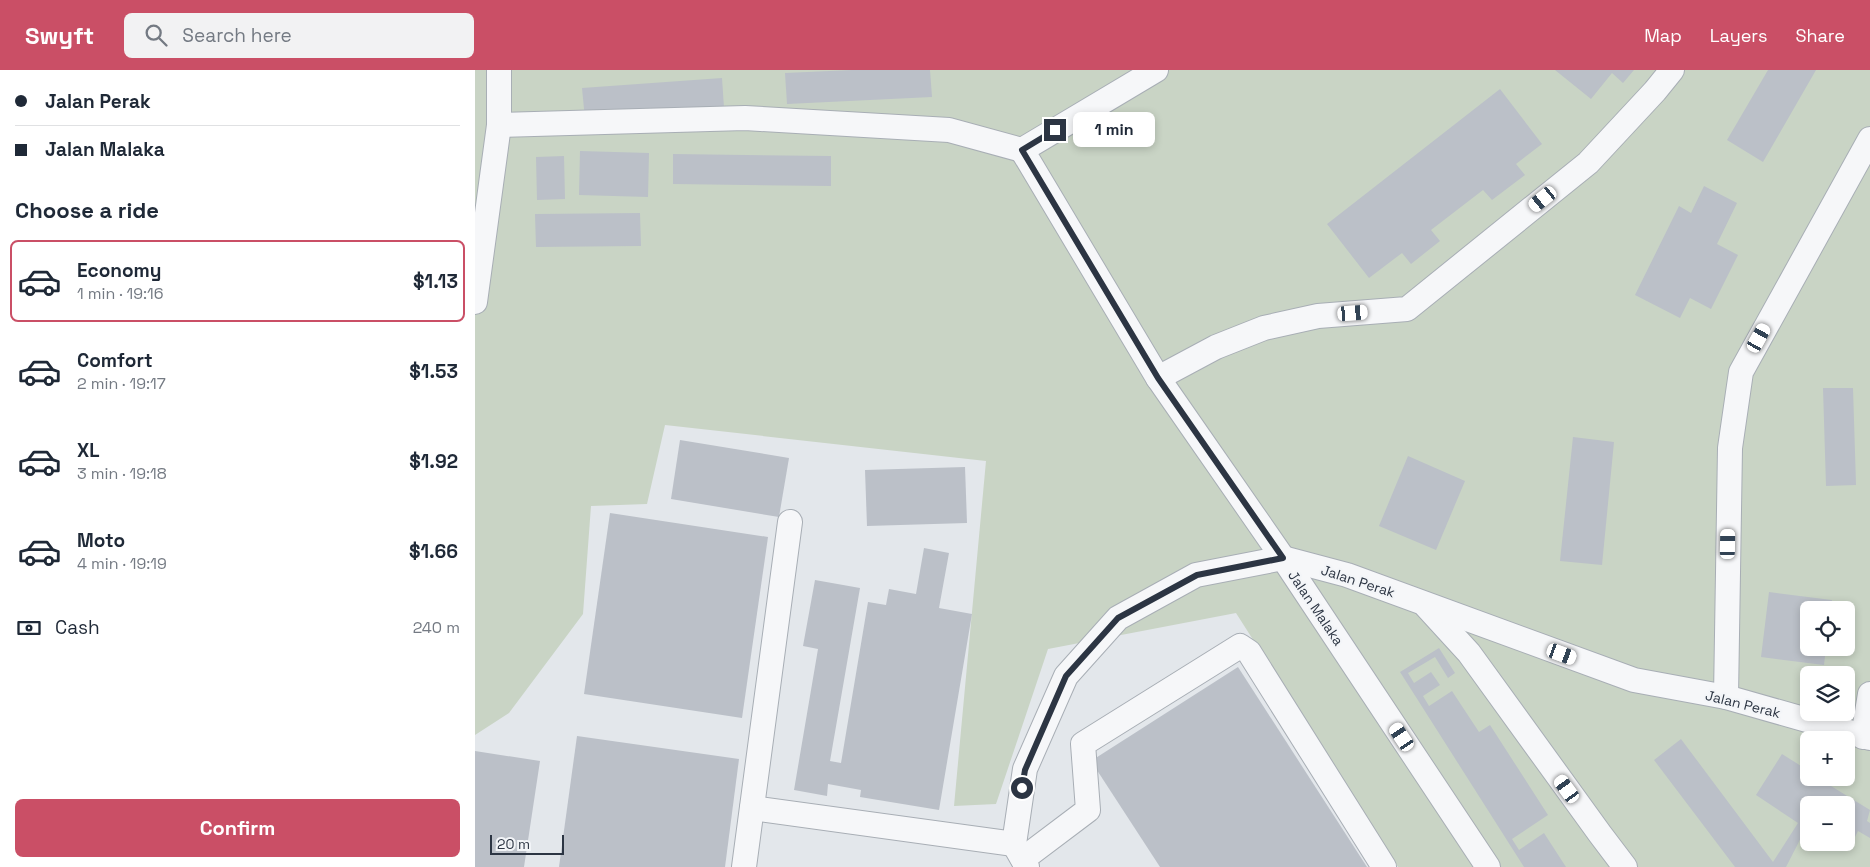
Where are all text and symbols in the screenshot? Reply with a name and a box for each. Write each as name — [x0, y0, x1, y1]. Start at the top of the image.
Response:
search box — [124, 13, 474, 58]
text: Swyft — [25, 20, 94, 51]
icon: search — [142, 21, 170, 49]
text: Search here — [182, 23, 292, 48]
text: Map — [1644, 24, 1682, 47]
text: Layers — [1710, 24, 1767, 47]
text: Share — [1795, 24, 1845, 47]
text: Jalan Perak — [45, 89, 151, 114]
callout: 1 min — [1073, 112, 1155, 148]
route end — [1044, 119, 1066, 141]
text: 1 min — [1094, 119, 1134, 140]
text: Jalan Malaka — [45, 137, 165, 162]
car — [1526, 184, 1559, 214]
text: Choose a ride — [15, 196, 159, 224]
text: Economy — [77, 258, 161, 283]
icon: car — [17, 259, 62, 304]
text: $1.13 — [413, 269, 458, 294]
text: 1 min · 19:16 — [77, 283, 164, 304]
car — [1337, 304, 1368, 322]
car — [1745, 321, 1772, 355]
text: Comfort — [77, 348, 153, 373]
icon: car — [17, 349, 62, 394]
text: $1.53 — [409, 359, 458, 384]
text: 2 min · 19:17 — [77, 373, 166, 394]
text: XL — [77, 438, 100, 463]
icon: car — [17, 439, 62, 484]
text: $1.92 — [409, 449, 458, 474]
text: 3 min · 19:18 — [77, 463, 167, 484]
text: Moto — [77, 528, 125, 553]
icon: car — [17, 529, 62, 574]
car — [1720, 529, 1735, 559]
text: $1.66 — [409, 539, 458, 564]
text: 4 min · 19:19 — [77, 553, 167, 574]
street label: Jalan Perak — [1319, 561, 1398, 602]
street label: Jalan Malaka — [1284, 567, 1348, 649]
map controls — [1800, 601, 1855, 851]
button: locate — [1800, 601, 1855, 656]
icon: cash — [15, 614, 43, 642]
text: Cash — [55, 615, 100, 640]
text: 240 m — [413, 617, 460, 638]
car — [1545, 642, 1578, 666]
button: layers — [1800, 666, 1855, 721]
street label: Jalan Perak — [1704, 686, 1783, 722]
car — [1387, 720, 1416, 754]
button: + — [1800, 731, 1855, 786]
car — [1552, 772, 1581, 806]
route start — [1011, 777, 1033, 799]
button: − — [1800, 796, 1855, 851]
button: Confirm — [15, 799, 460, 857]
scale bar — [490, 832, 564, 855]
text: 20 m — [497, 835, 530, 853]

